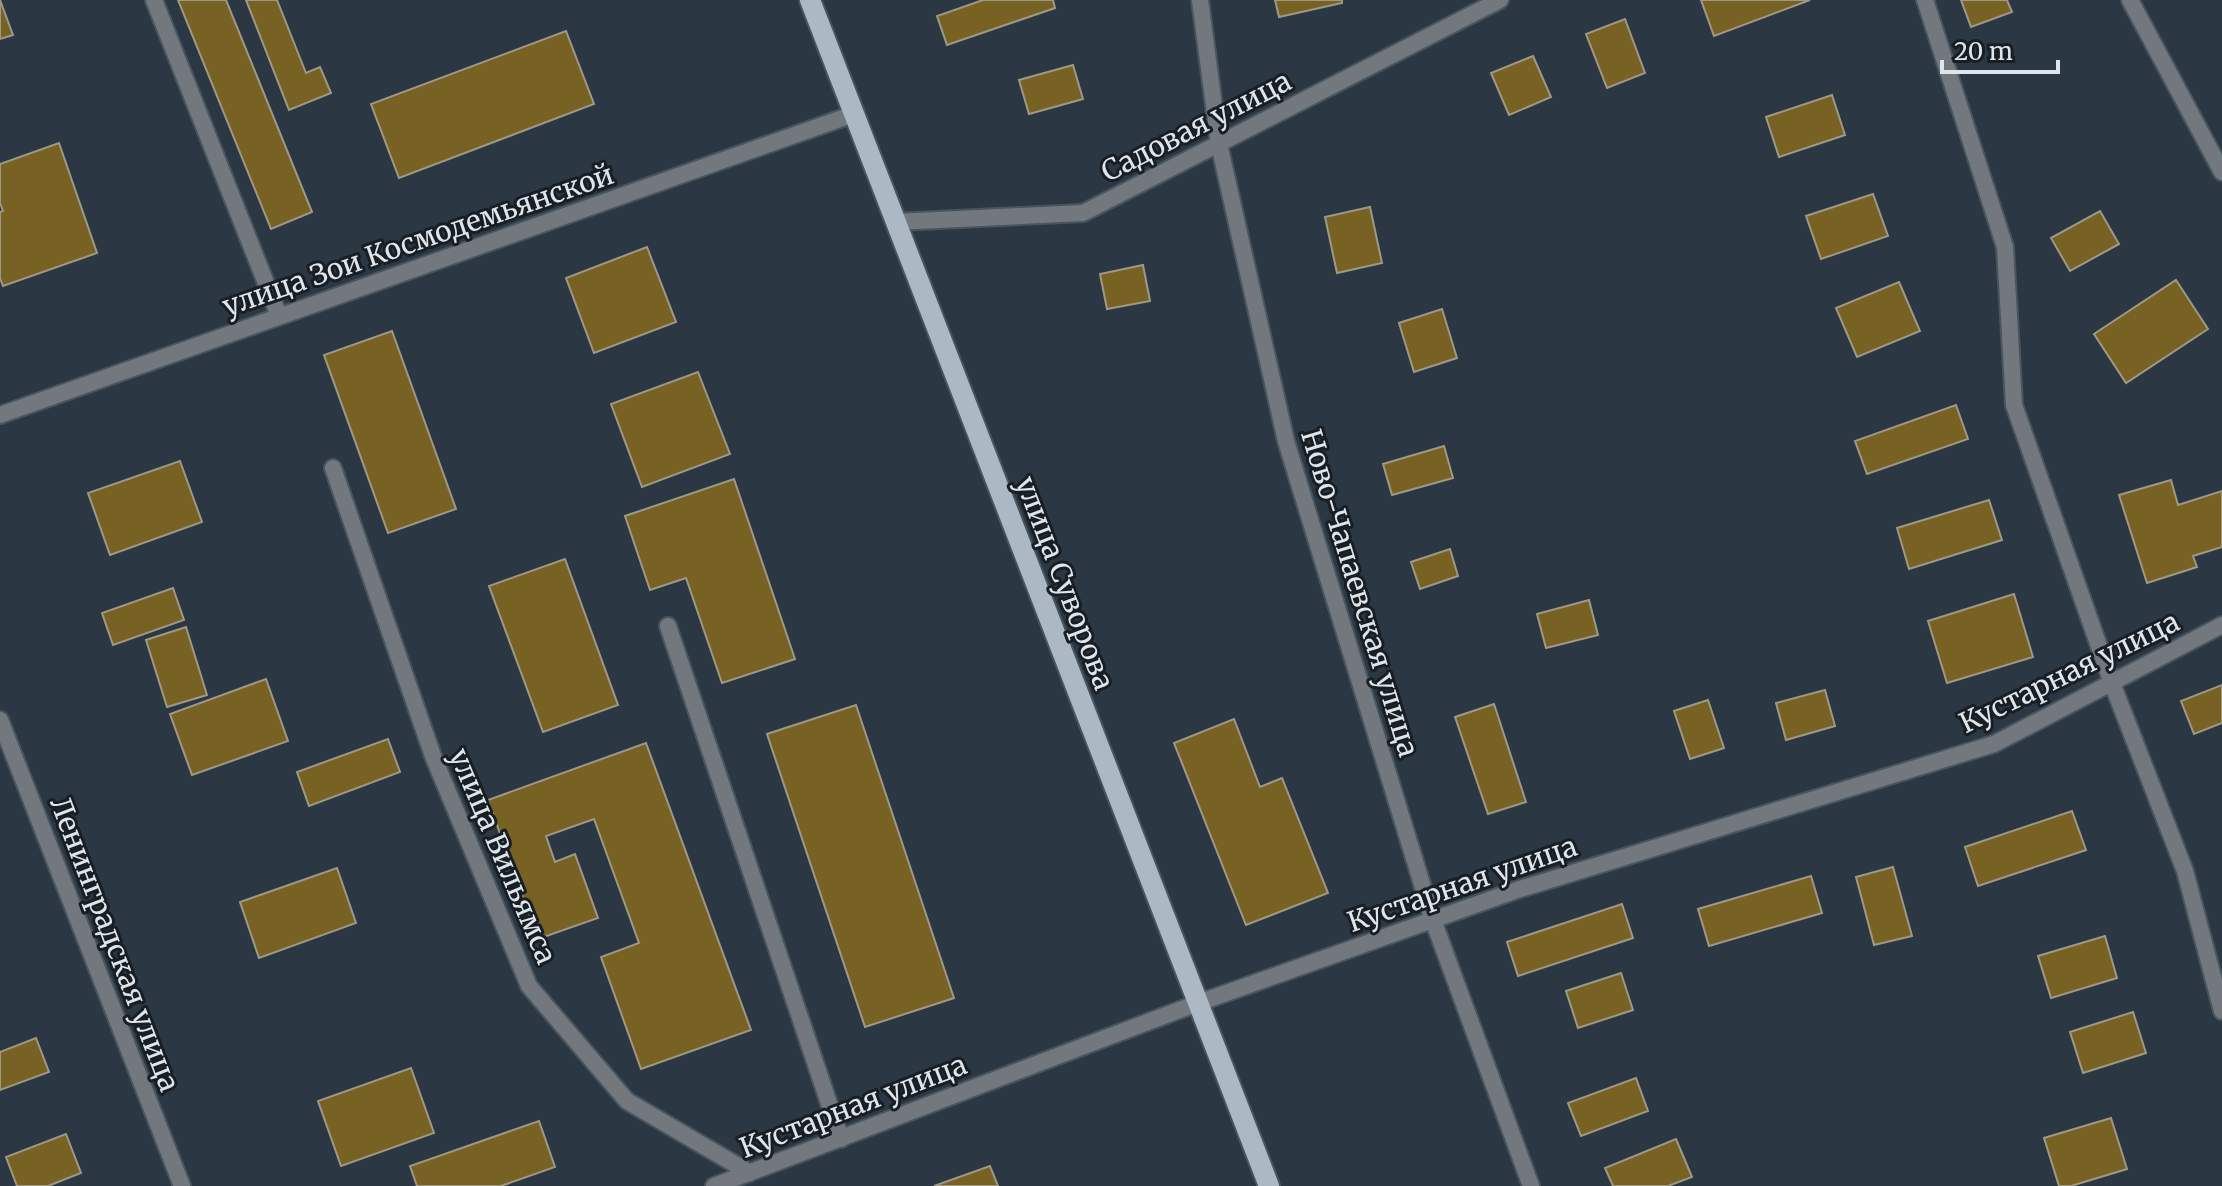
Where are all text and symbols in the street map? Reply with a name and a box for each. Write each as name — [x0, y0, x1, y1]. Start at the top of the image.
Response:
scale bar — [1942, 24, 2058, 74]
text: 20 m — [1954, 36, 2013, 67]
street label: Садовая улица — [1095, 63, 1297, 189]
street label: улица Зои Космодемьянской — [218, 156, 618, 324]
street label: Ново-Чапаевская улица — [1293, 425, 1427, 761]
street label: улица Суворова — [1008, 471, 1122, 695]
street label: Кустарная улица — [1953, 603, 2185, 741]
street label: улица Вильямса — [441, 743, 565, 969]
street label: Ленинградская улица — [42, 792, 188, 1096]
street label: Кустарная улица — [1343, 828, 1581, 940]
street label: Кустарная улица — [734, 1046, 972, 1166]

